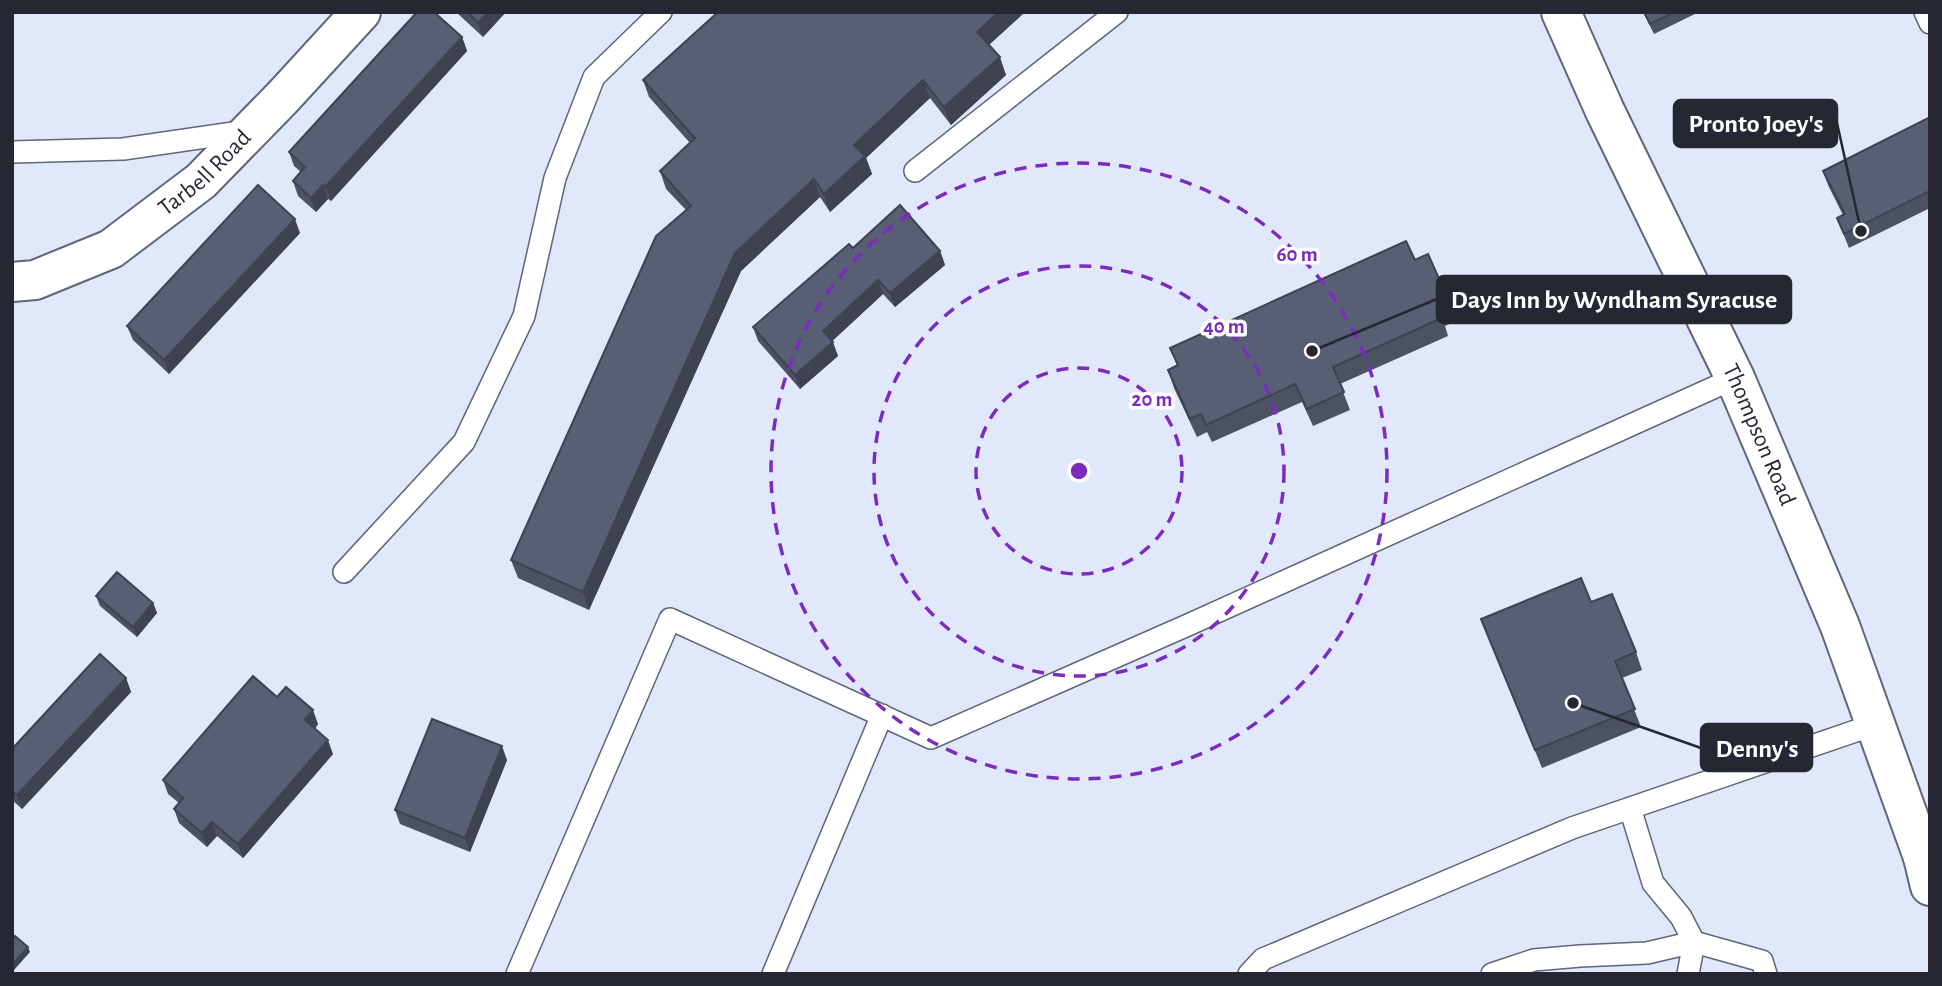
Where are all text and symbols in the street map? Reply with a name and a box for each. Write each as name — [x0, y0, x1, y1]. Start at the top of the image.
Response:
callout: Pronto Joey's — [1674, 100, 1837, 147]
text: Pronto Joey's — [1688, 111, 1824, 137]
street label: Tarbell Road — [154, 125, 256, 221]
text: 60 m — [1276, 244, 1318, 265]
callout: Days Inn by Wyndham Syracuse — [1437, 276, 1791, 323]
text: Days Inn by Wyndham Syracuse — [1451, 287, 1777, 313]
text: 40 m — [1203, 316, 1245, 337]
street label: Thompson Road — [1718, 360, 1800, 509]
text: 20 m — [1132, 389, 1172, 410]
centre of rings — [1067, 459, 1091, 483]
callout: Denny's — [1701, 724, 1812, 771]
text: Denny's — [1716, 736, 1798, 762]

